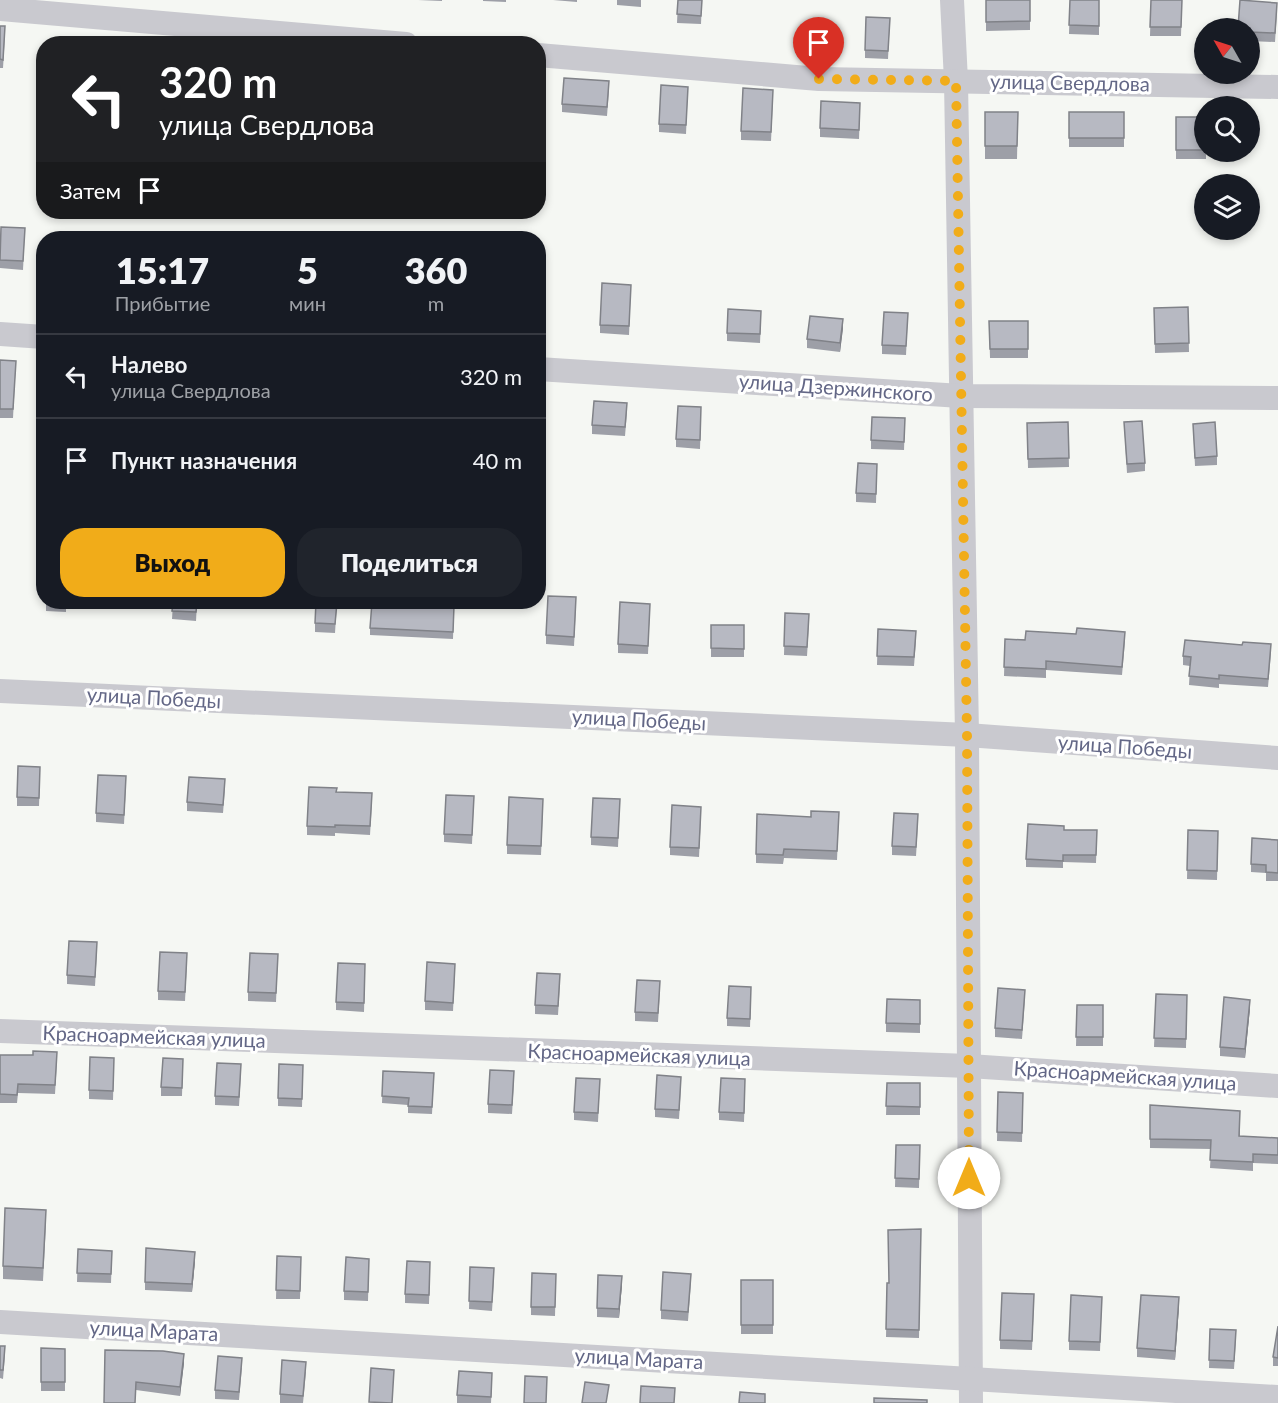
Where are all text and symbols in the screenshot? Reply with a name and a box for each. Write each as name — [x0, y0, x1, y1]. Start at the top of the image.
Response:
pin — [793, 17, 844, 79]
north arrow — [1194, 18, 1260, 84]
map controls — [1194, 18, 1260, 240]
icon: arrive — [802, 26, 835, 59]
text: 320 m — [159, 57, 277, 107]
icon: left — [60, 60, 138, 138]
street label: улица Свердлова — [990, 69, 1150, 95]
button: search — [1194, 96, 1260, 162]
text: улица Свердлова — [159, 108, 375, 141]
icon: arrive — [133, 174, 166, 207]
button: layers — [1194, 174, 1260, 240]
text: Затем — [60, 177, 121, 204]
text: 15:17 — [116, 248, 209, 292]
text: 5 — [297, 248, 318, 292]
text: 360 — [405, 248, 467, 292]
text: Прибытие — [115, 291, 210, 315]
text: мин — [289, 291, 326, 315]
text: m — [428, 291, 444, 315]
text: Налево — [111, 351, 187, 378]
icon: left — [60, 360, 93, 393]
text: 320 m — [460, 363, 522, 390]
street label: улица Дзержинского — [738, 368, 934, 406]
text: улица Свердлова — [111, 378, 271, 402]
icon: arrive — [60, 444, 93, 477]
text: Пункт назначения — [111, 447, 297, 474]
text: 40 m — [473, 447, 522, 474]
button: Выход — [60, 528, 285, 597]
button: Поделиться — [297, 528, 522, 597]
street label: улица Победы — [86, 681, 222, 713]
street label: улица Победы — [571, 703, 707, 735]
street label: улица Победы — [1057, 729, 1193, 763]
street label: Красноармейская улица — [42, 1020, 266, 1052]
street label: Красноармейская улица — [527, 1038, 751, 1070]
street label: Красноармейская улица — [1013, 1055, 1237, 1095]
position arrow — [937, 1146, 1001, 1210]
street label: улица Марата — [89, 1315, 219, 1345]
street label: улица Марата — [574, 1343, 704, 1373]

